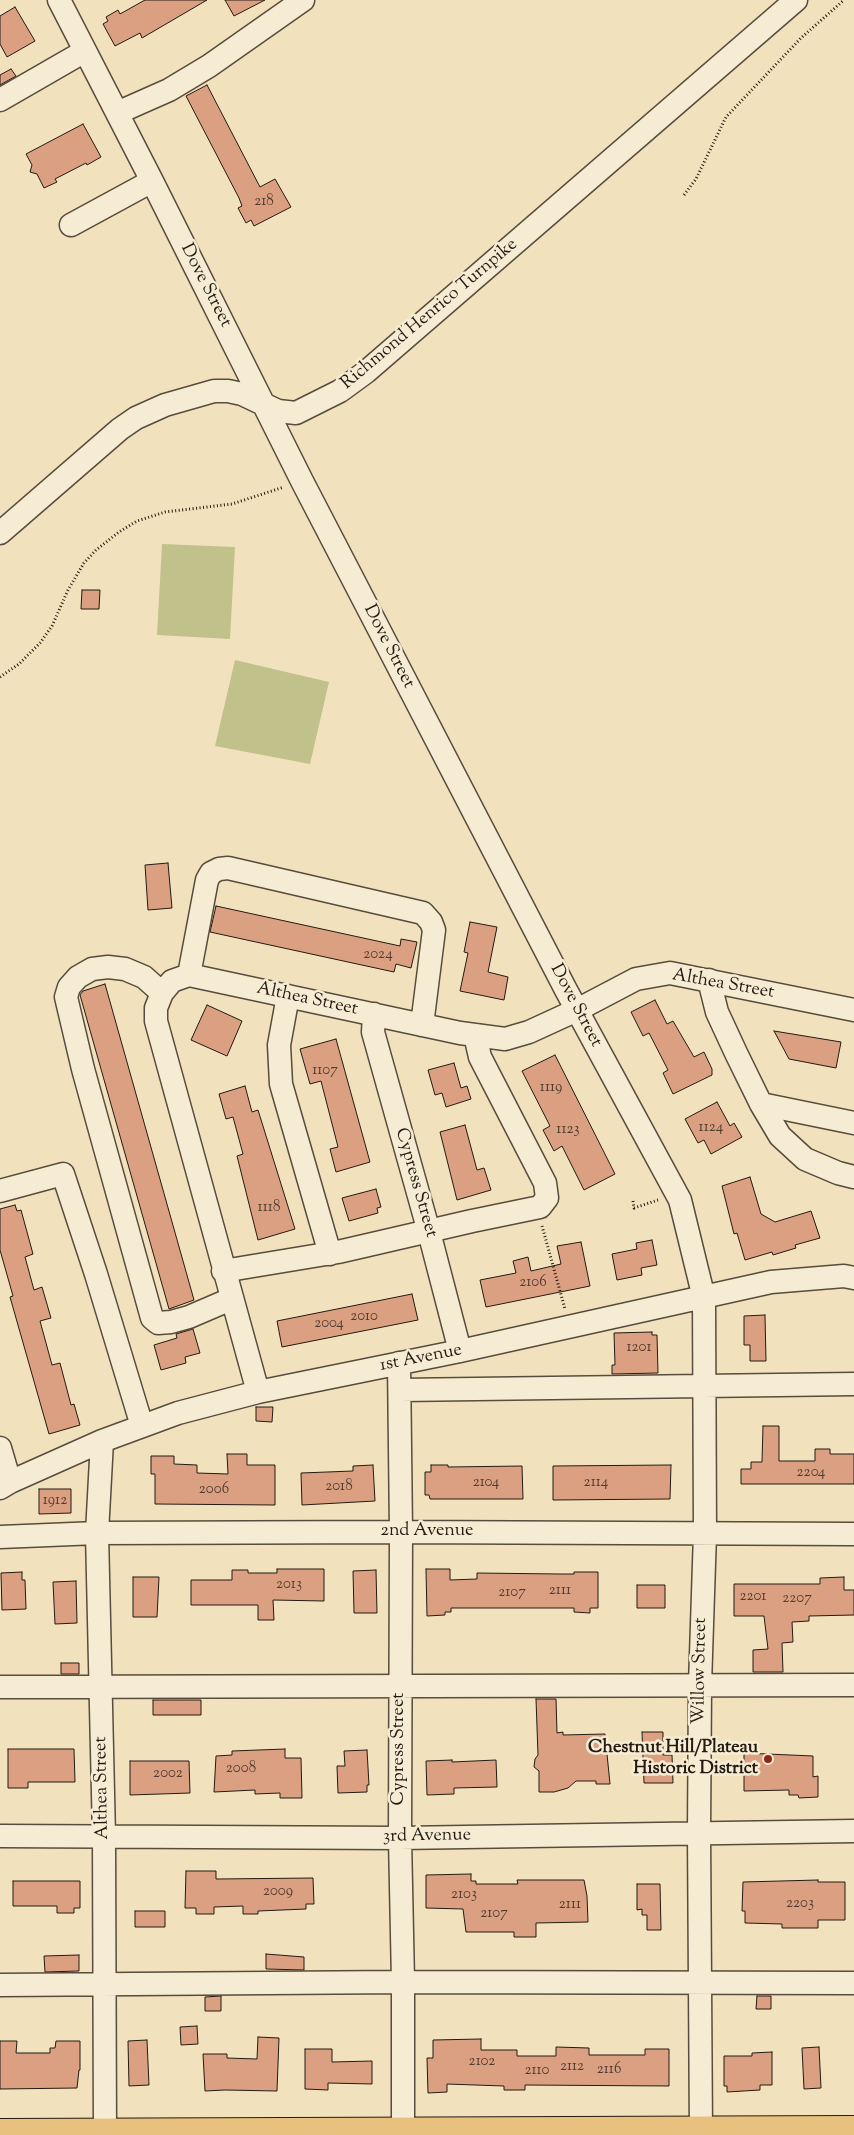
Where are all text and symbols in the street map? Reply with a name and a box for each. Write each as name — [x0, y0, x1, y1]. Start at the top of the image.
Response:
house number: 218 — [254, 193, 274, 211]
street label: Richmond Henrico Turnpike — [337, 235, 523, 395]
street label: Dove Street — [175, 240, 235, 332]
street label: Dove Street — [358, 601, 418, 693]
house number: 2024 — [363, 946, 393, 964]
street label: Dove Street — [544, 961, 606, 1051]
street label: Althea Street — [670, 965, 776, 1005]
street label: Althea Street — [254, 979, 360, 1021]
house number: 1107 — [312, 1062, 338, 1080]
house number: 1119 — [540, 1079, 562, 1097]
house number: 1124 — [699, 1119, 723, 1137]
house number: 1123 — [556, 1121, 580, 1139]
street label: Cypress Street — [389, 1126, 441, 1240]
house number: 1118 — [258, 1199, 280, 1217]
house number: 2106 — [519, 1274, 547, 1292]
house number: 2010 — [350, 1308, 378, 1326]
house number: 2004 — [314, 1315, 344, 1333]
house number: 1201 — [626, 1339, 652, 1357]
street label: 1st Avenue — [378, 1340, 464, 1378]
house number: 2204 — [797, 1464, 825, 1482]
house number: 2104 — [473, 1474, 499, 1492]
house number: 2114 — [584, 1474, 608, 1492]
house number: 2018 — [325, 1478, 353, 1496]
house number: 2006 — [199, 1481, 229, 1499]
house number: 1912 — [43, 1492, 67, 1510]
street label: 2nd Avenue — [380, 1521, 474, 1543]
house number: 2013 — [276, 1576, 302, 1594]
house number: 2111 — [549, 1582, 571, 1600]
house number: 2107 — [498, 1584, 526, 1602]
house number: 2201 — [740, 1588, 766, 1606]
house number: 2207 — [782, 1590, 812, 1608]
street label: Willow Street — [689, 1617, 713, 1725]
street label: Cypress Street — [389, 1693, 411, 1805]
street label: Althea Street — [91, 1736, 115, 1840]
place label: Chestnut Hill/Plateau Historic District — [588, 1738, 758, 1780]
marker: Chestnut Hill/Plateau Historic District — [762, 1753, 774, 1765]
house number: 2008 — [226, 1760, 256, 1778]
house number: 2002 — [153, 1765, 183, 1783]
street label: 3rd Avenue — [383, 1825, 471, 1849]
house number: 2009 — [263, 1883, 293, 1901]
house number: 2103 — [451, 1886, 477, 1904]
house number: 2203 — [786, 1895, 814, 1913]
house number: 2111 — [559, 1896, 581, 1914]
house number: 2107 — [480, 1905, 508, 1923]
house number: 2102 — [469, 2053, 495, 2071]
house number: 2112 — [560, 2058, 584, 2076]
house number: 2116 — [597, 2061, 621, 2079]
house number: 2110 — [524, 2062, 550, 2080]

